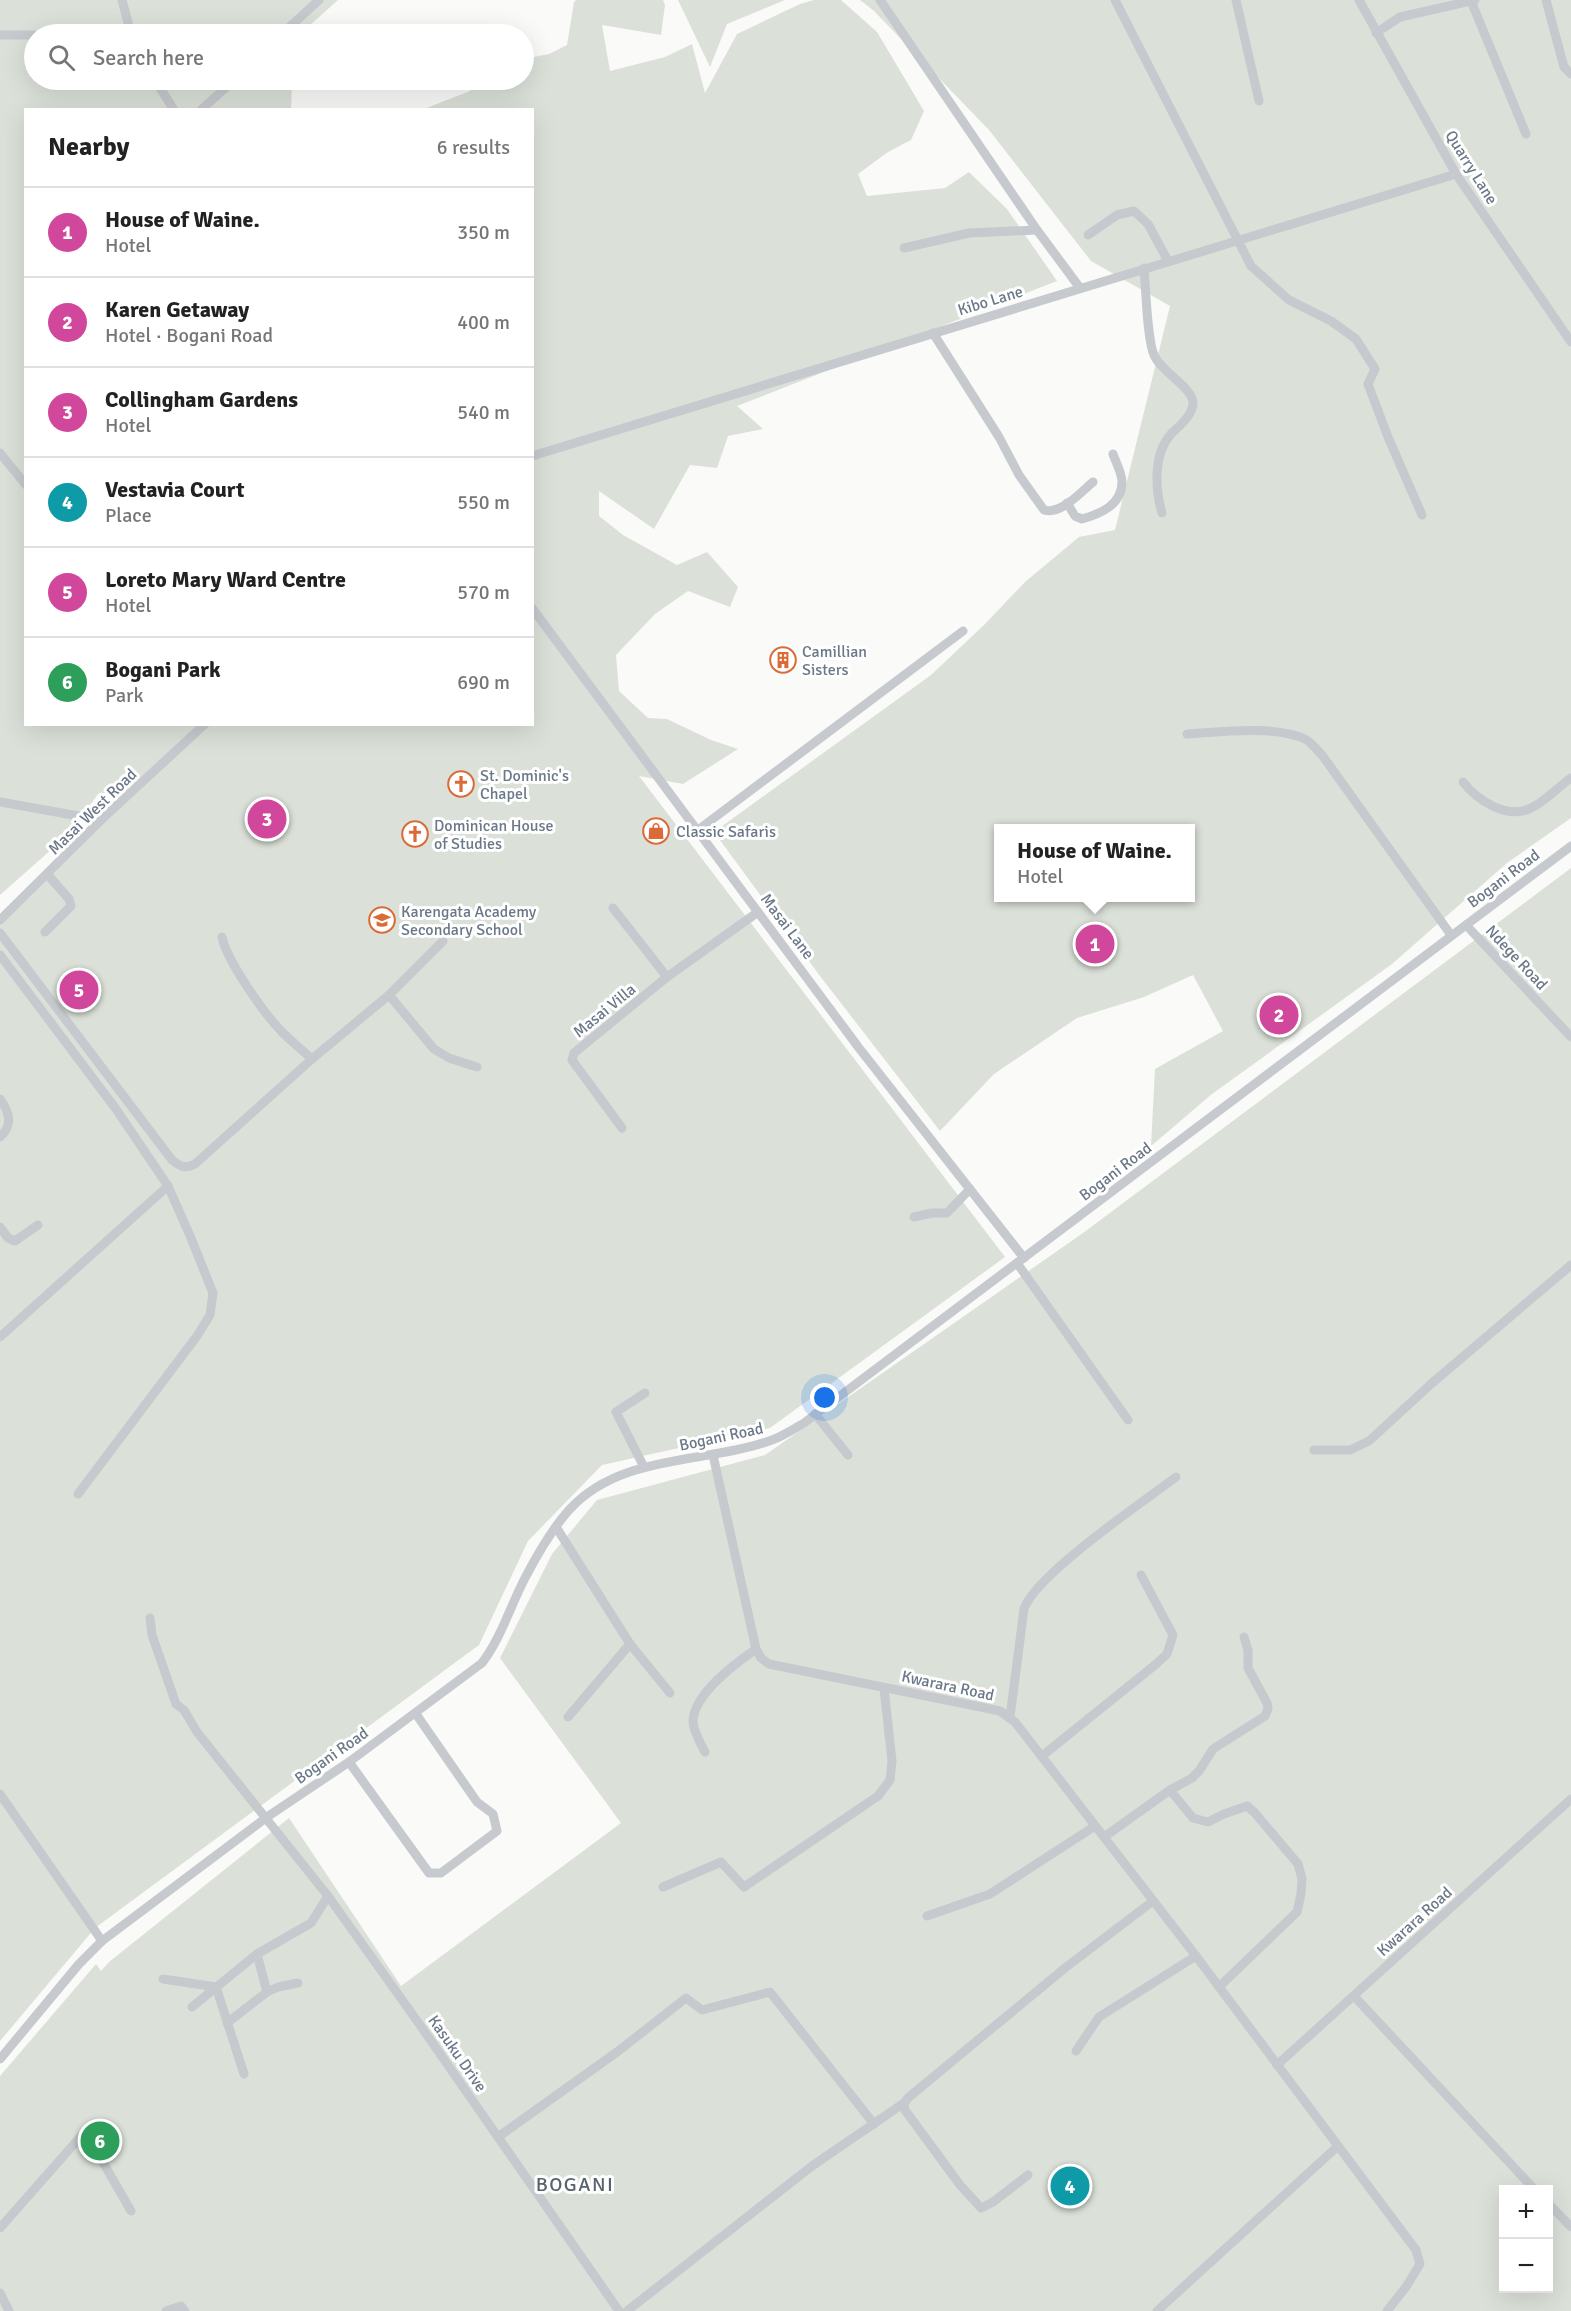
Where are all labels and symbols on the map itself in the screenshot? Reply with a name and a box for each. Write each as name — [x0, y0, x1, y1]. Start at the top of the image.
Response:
street label: Quarry Lane — [1441, 127, 1502, 208]
street label: Kibo Lane — [955, 282, 1025, 320]
place label: Camillian Sisters — [802, 642, 867, 680]
building icon: Camillian Sisters — [768, 645, 798, 675]
street label: Masai West Road — [44, 764, 141, 859]
place label: St. Dominic's Chapel — [480, 766, 569, 804]
church icon: St. Dominic's Chapel — [446, 769, 476, 799]
pin: 3 — [248, 796, 286, 842]
place label: Dominican House of Studies — [434, 816, 554, 854]
shop icon: Classic Safaris — [641, 816, 671, 846]
church icon: Dominican House of Studies — [400, 819, 430, 849]
place label: Classic Safaris — [676, 822, 776, 842]
street label: Bogani Road — [1463, 845, 1544, 912]
street label: Masai Lane — [756, 890, 818, 963]
place label: Karengata Academy Secondary School — [401, 902, 537, 940]
school or university icon: Karengata Academy Secondary School — [367, 905, 397, 935]
street label: Ndege Road — [1481, 921, 1551, 994]
pin: 1 — [1076, 922, 1114, 966]
pin: 5 — [60, 968, 98, 1012]
street label: Masai Villa — [569, 979, 640, 1042]
pin: 2 — [1260, 992, 1298, 1038]
street label: Bogani Road — [1075, 1138, 1156, 1205]
your location — [810, 1383, 839, 1412]
street label: Bogani Road — [677, 1418, 765, 1456]
street label: Kwarara Road — [900, 1666, 996, 1706]
street label: Bogani Road — [291, 1723, 372, 1788]
street label: Kwarara Road — [1373, 1883, 1456, 1961]
street label: Kasuku Drive — [423, 2011, 491, 2096]
pin: 6 — [80, 2118, 120, 2164]
pin: 4 — [1050, 2164, 1090, 2208]
district label: BOGANI — [536, 2172, 614, 2197]

